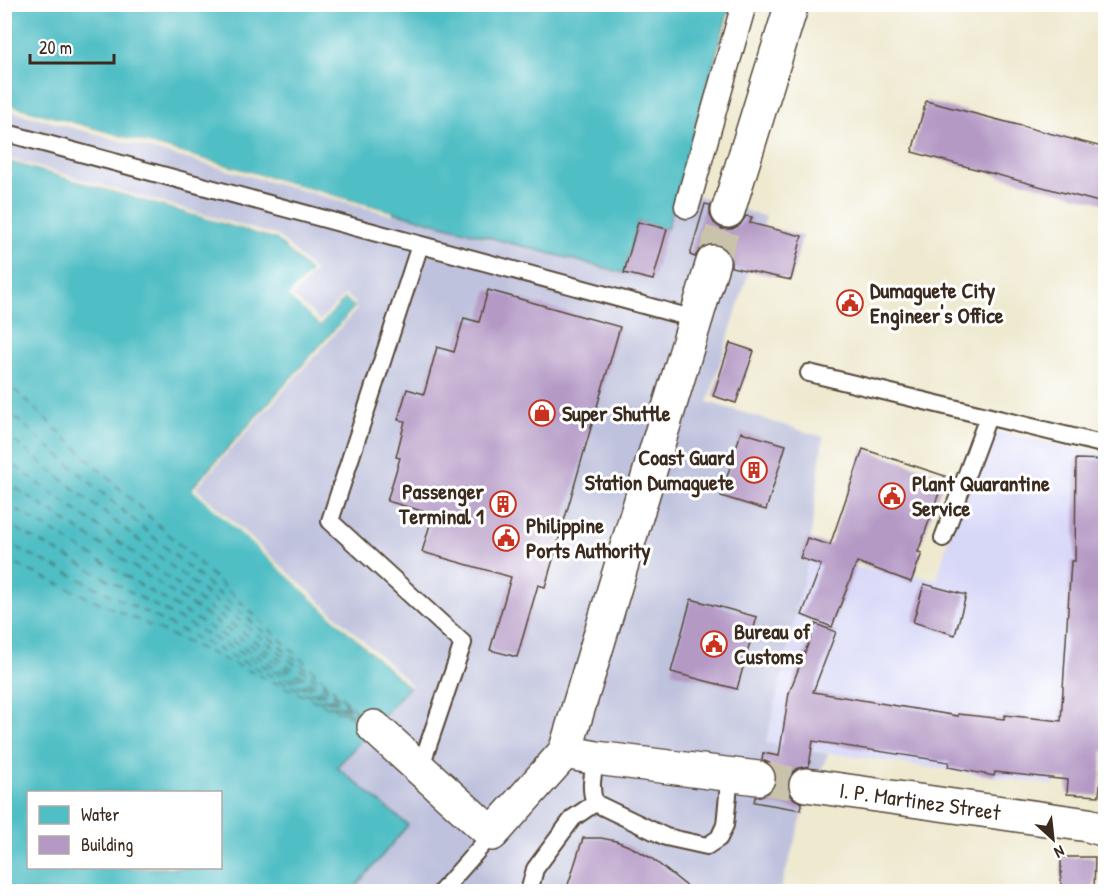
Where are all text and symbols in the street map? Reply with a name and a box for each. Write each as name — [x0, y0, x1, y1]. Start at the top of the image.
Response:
scale bar — [30, 27, 114, 65]
text: 20 m — [39, 35, 72, 60]
place label: Dumaguete City Engineer's Office — [870, 275, 1004, 331]
public building icon: Dumaguete City Engineer's Office — [835, 288, 865, 318]
shop icon: Super Shuttle — [527, 398, 557, 428]
place label: Super Shuttle — [562, 398, 671, 429]
place label: Coast Guard Station Dumaguete — [585, 442, 734, 498]
building icon: Coast Guard Station Dumaguete — [739, 455, 769, 485]
place label: Plant Quarantine Service — [912, 468, 1050, 523]
place label: Passenger Terminal 1 — [398, 476, 485, 531]
public building icon: Plant Quarantine Service — [877, 481, 907, 511]
building icon: Passenger Terminal 1 — [488, 489, 518, 519]
place label: Philippine Ports Authority — [526, 510, 651, 566]
public building icon: Philippine Ports Authority — [491, 523, 521, 553]
place label: Bureau of Customs — [734, 616, 812, 671]
public building icon: Bureau of Customs — [699, 629, 729, 659]
street label: I. P. Martinez Street — [838, 775, 1003, 827]
legend — [27, 791, 222, 869]
text: Water — [81, 802, 119, 827]
north arrow — [1023, 809, 1083, 869]
text: Building — [81, 832, 133, 857]
text: N — [1051, 841, 1069, 864]

